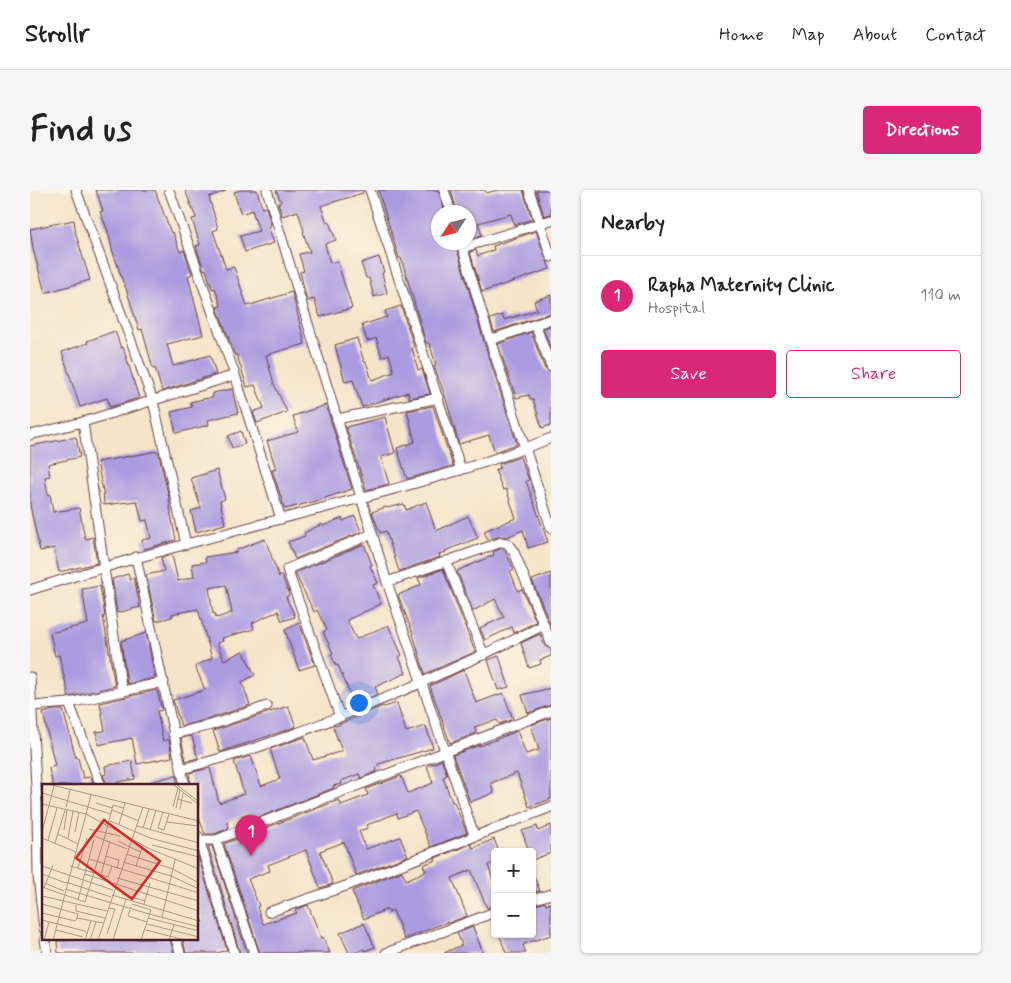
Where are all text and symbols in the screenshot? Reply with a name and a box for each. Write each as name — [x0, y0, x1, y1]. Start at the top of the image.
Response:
text: Strollr — [25, 19, 89, 50]
text: Home — [719, 23, 764, 47]
text: Map — [792, 23, 825, 47]
text: About — [853, 23, 897, 47]
text: Contact — [925, 23, 986, 47]
button: Directions — [863, 106, 981, 154]
text: Find us — [30, 107, 132, 153]
north arrow — [431, 205, 476, 250]
text: Nearby — [601, 209, 665, 237]
text: Rapha Maternity Clinic — [648, 273, 835, 298]
text: 1 — [613, 285, 621, 306]
text: 110 m — [920, 285, 961, 306]
text: Hospital — [648, 298, 705, 319]
button: Save — [601, 350, 776, 398]
button: Share — [786, 350, 961, 398]
your location — [346, 690, 372, 716]
inset map — [42, 784, 199, 940]
pin: 1 — [235, 815, 267, 856]
map controls — [491, 848, 536, 938]
button: + — [491, 848, 536, 893]
button: − — [491, 893, 536, 938]

